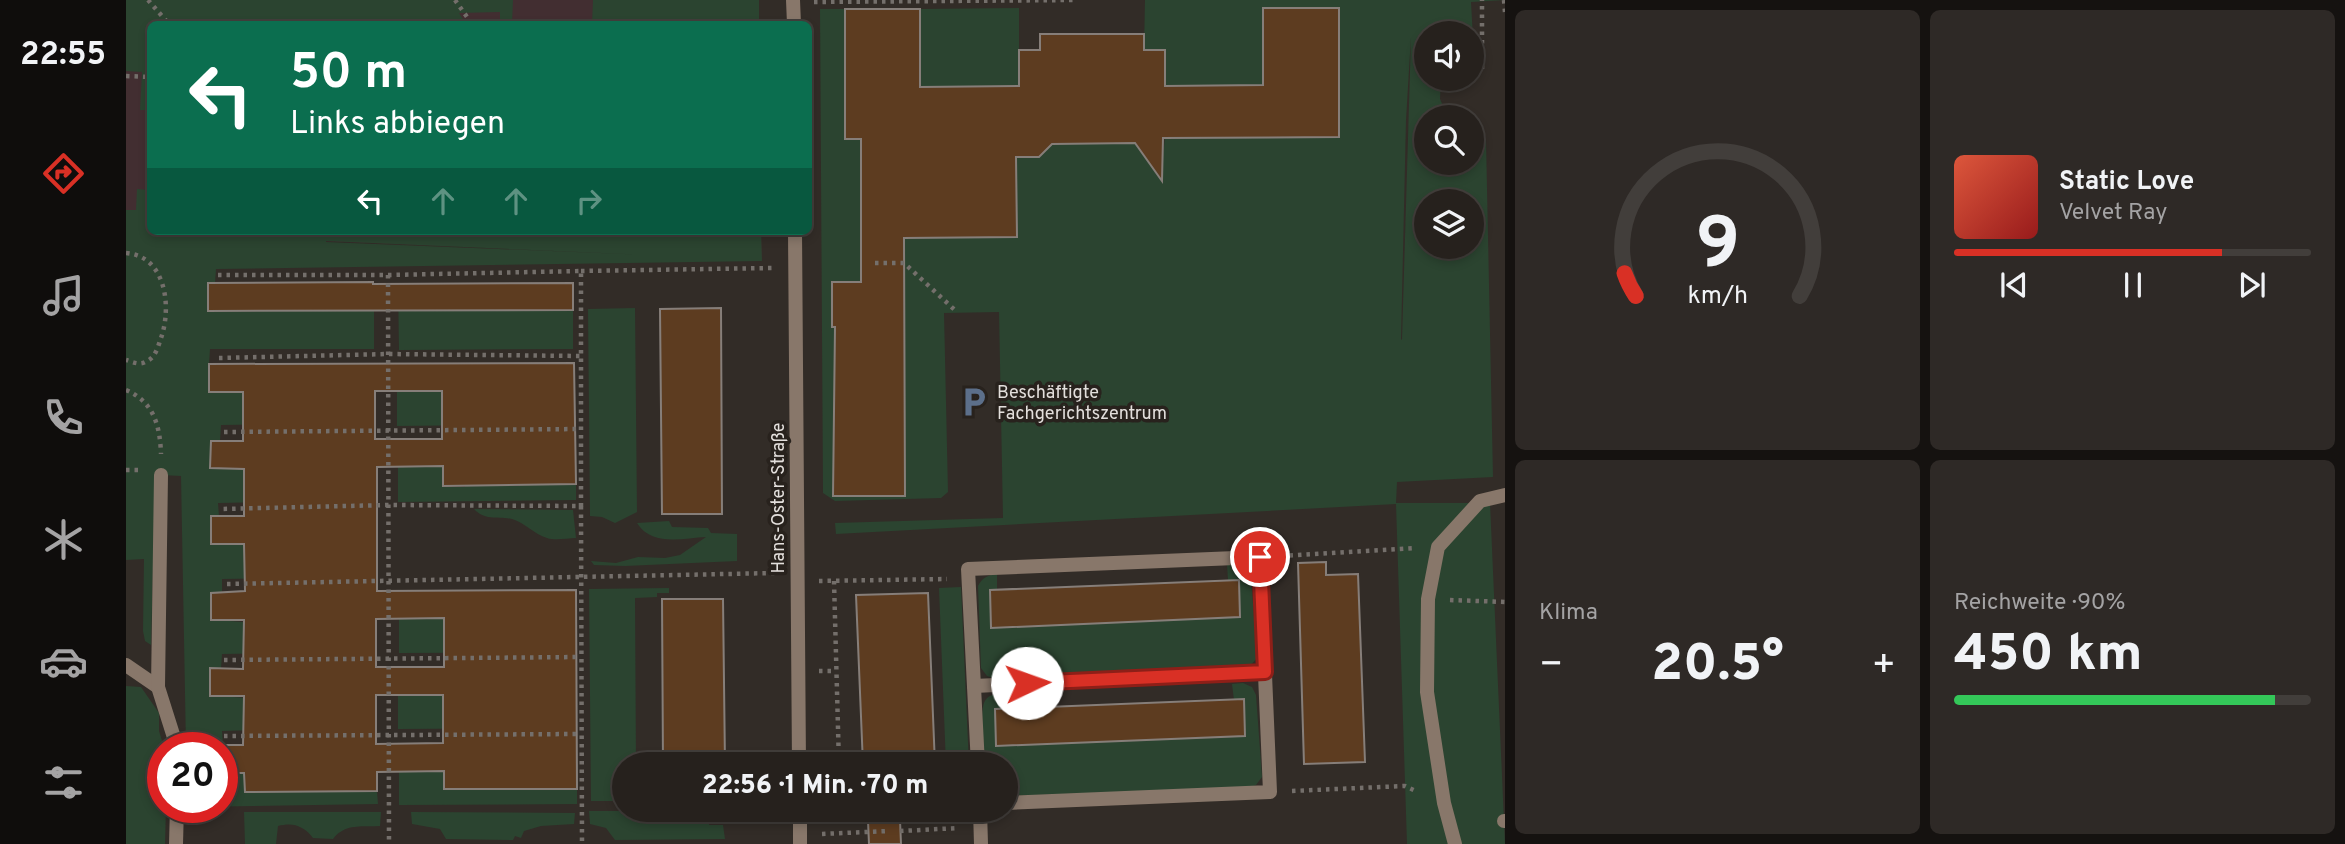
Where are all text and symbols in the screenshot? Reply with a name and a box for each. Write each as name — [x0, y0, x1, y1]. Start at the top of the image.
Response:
map controls — [1414, 21, 1484, 259]
button: sound — [1414, 21, 1484, 91]
text: 22:55 — [20, 36, 106, 76]
text: 50 m — [290, 44, 407, 106]
icon: left — [175, 49, 266, 140]
text: Links abbiegen — [290, 105, 505, 145]
button: search — [1414, 105, 1484, 175]
icon: directions — [39, 149, 88, 198]
text: Static Love — [2059, 166, 2194, 199]
icon: left — [351, 182, 389, 220]
icon: ahead — [424, 182, 462, 220]
icon: ahead — [497, 182, 535, 220]
icon: right — [570, 182, 608, 220]
button: layers — [1414, 189, 1484, 259]
text: Velvet Ray — [2059, 199, 2167, 228]
text: 9 — [1695, 202, 1740, 294]
icon: previous — [1995, 266, 2033, 304]
icon: pause — [2114, 266, 2152, 304]
icon: next — [2233, 266, 2271, 304]
icon: music — [39, 271, 88, 320]
text: km/h — [1687, 281, 1748, 313]
place label: Beschäftigte Fachgerichtszentrum — [997, 382, 1167, 426]
parking icon: Beschäftigte Fachgerichtszentrum — [957, 385, 991, 419]
icon: phone — [39, 393, 88, 442]
street label: Hans-Oster-Straße — [768, 423, 791, 573]
icon: climate — [39, 515, 88, 564]
pin — [1230, 527, 1290, 587]
icon: arrive — [1241, 538, 1279, 576]
text: Reichweite · 90% — [1954, 589, 2126, 618]
text: Klima — [1539, 599, 1598, 628]
text: 450 km — [1954, 623, 2143, 689]
text: 20.5° — [1651, 633, 1784, 699]
icon: car — [39, 637, 88, 686]
text: − — [1539, 642, 1564, 691]
text: + — [1871, 642, 1896, 691]
position arrow — [990, 646, 1064, 720]
speed limit sign: 20 — [147, 732, 238, 823]
icon: filters — [39, 758, 88, 807]
text: 22:56 · 1 Min. · 70 m — [702, 770, 928, 803]

